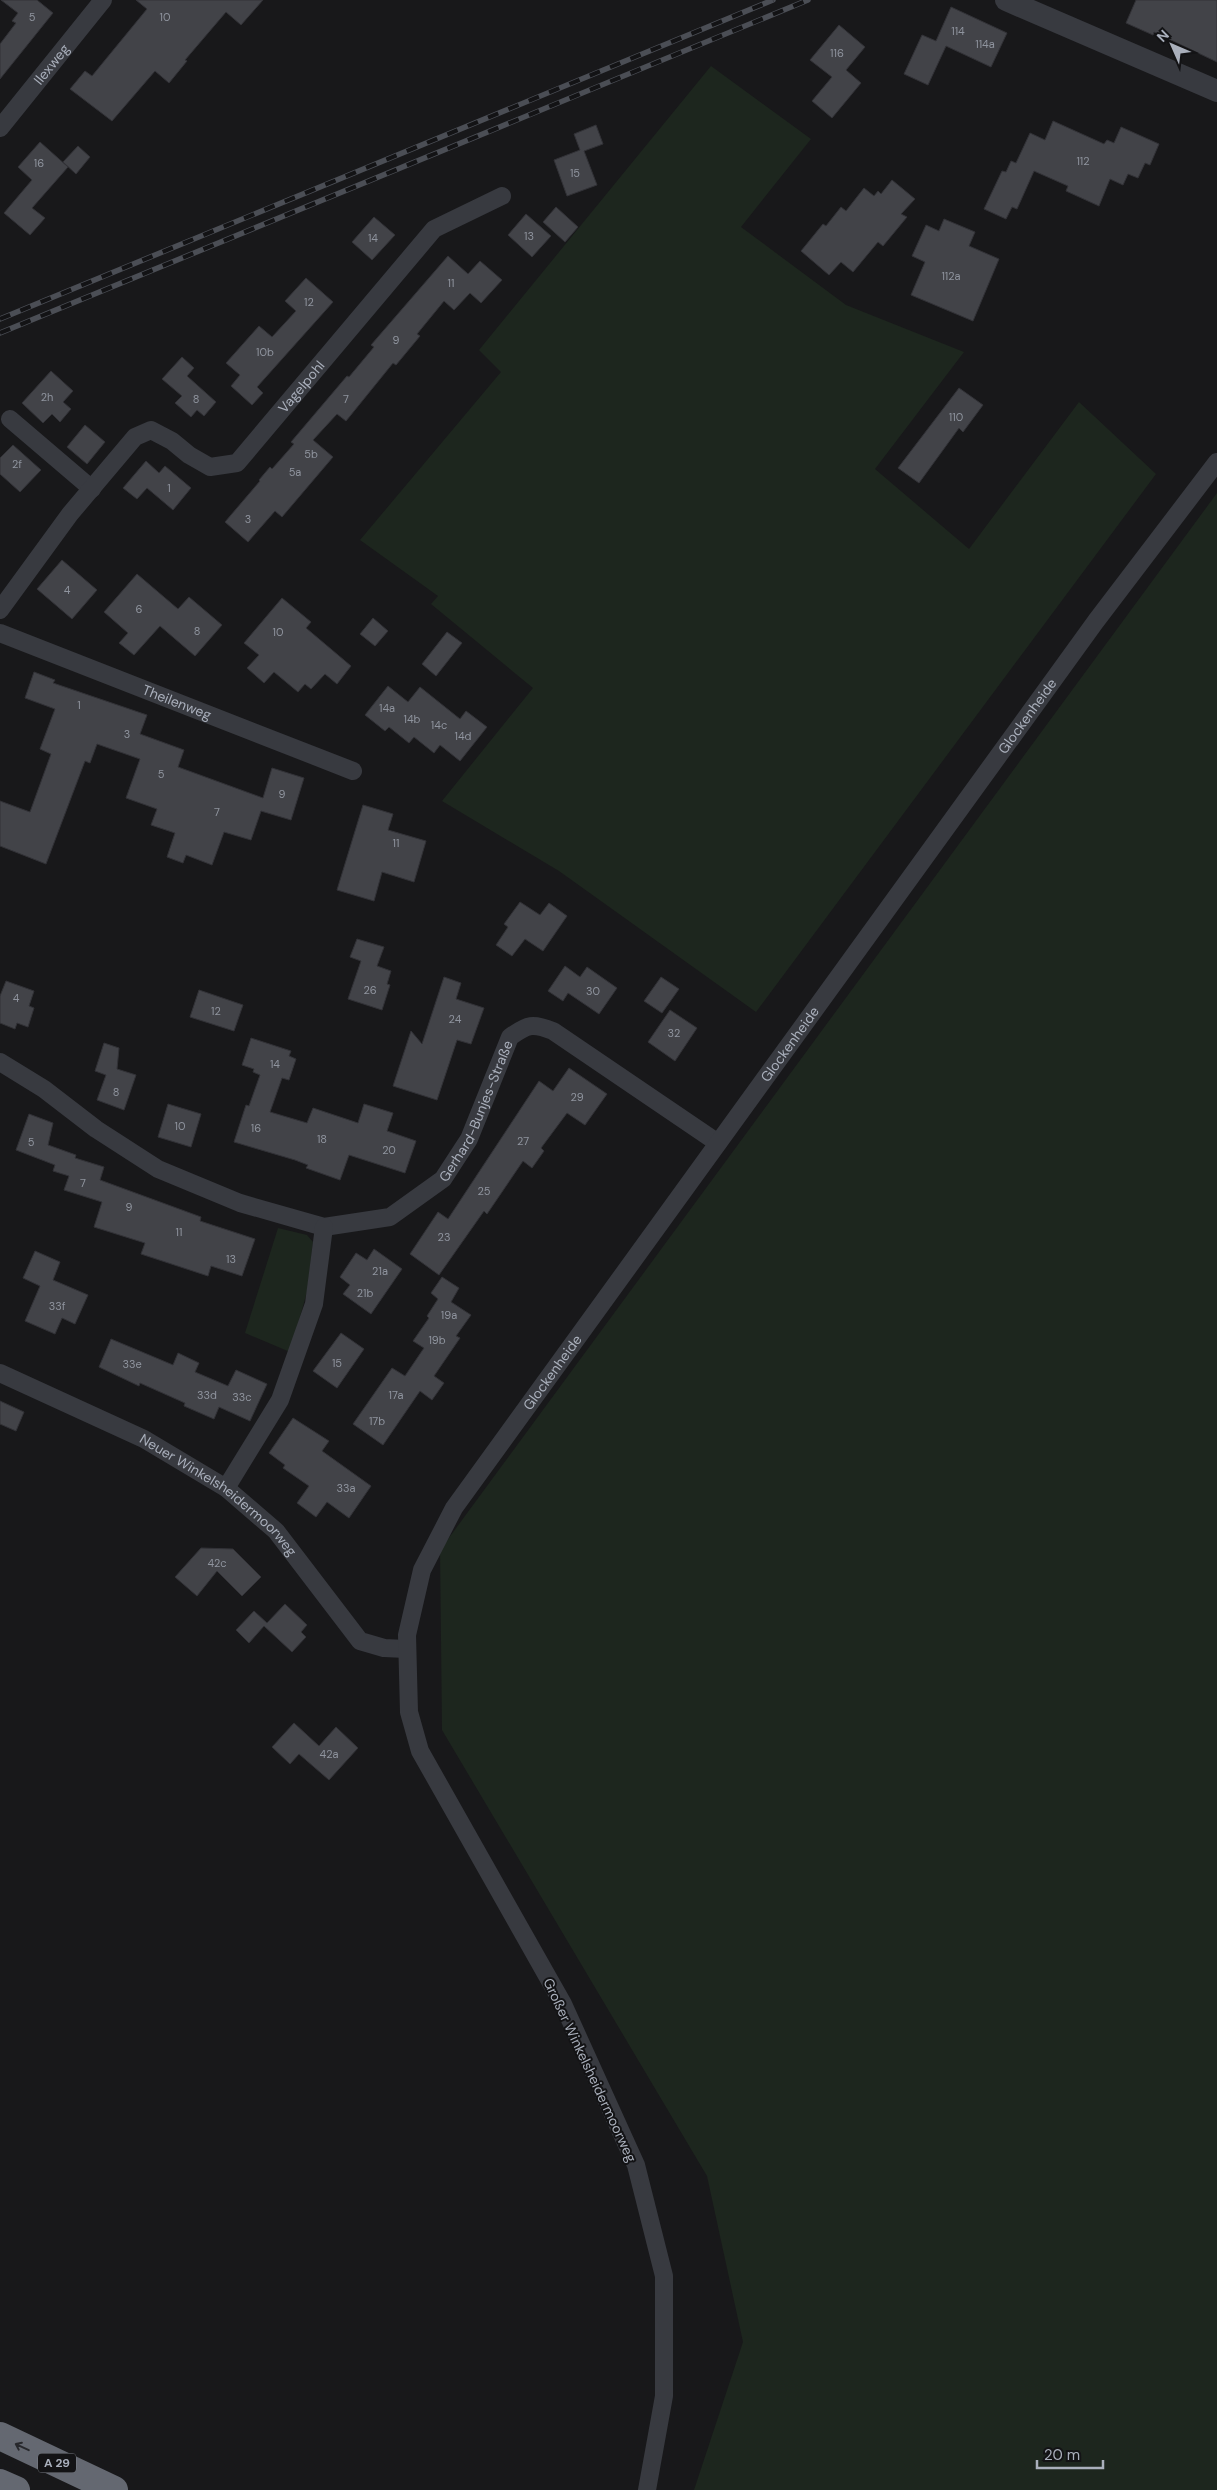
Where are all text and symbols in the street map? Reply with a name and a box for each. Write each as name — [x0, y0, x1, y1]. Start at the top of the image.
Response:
house number: 5 — [29, 10, 36, 24]
house number: 10 — [160, 10, 170, 24]
north arrow — [1147, 20, 1197, 70]
house number: 114 — [951, 24, 965, 38]
text: N — [1153, 26, 1173, 46]
house number: 114a — [975, 37, 995, 51]
street label: Ilexweg — [30, 40, 73, 88]
house number: 116 — [830, 46, 844, 60]
house number: 112 — [1076, 154, 1090, 168]
house number: 16 — [34, 156, 44, 170]
house number: 15 — [570, 166, 580, 180]
house number: 13 — [524, 229, 534, 243]
house number: 14 — [368, 231, 378, 245]
house number: 112a — [941, 269, 961, 283]
house number: 11 — [448, 276, 454, 290]
house number: 12 — [304, 295, 314, 309]
house number: 9 — [393, 333, 400, 347]
house number: 10b — [256, 345, 274, 359]
street label: Vagelpohl — [274, 357, 328, 417]
house number: 2h — [41, 390, 53, 404]
house number: 8 — [193, 392, 199, 406]
house number: 7 — [343, 392, 349, 406]
house number: 110 — [949, 410, 963, 424]
house number: 5b — [304, 447, 318, 461]
house number: 2f — [12, 457, 22, 471]
house number: 5a — [289, 465, 301, 479]
house number: 1 — [167, 481, 171, 495]
house number: 3 — [245, 512, 251, 526]
house number: 4 — [64, 583, 71, 597]
house number: 6 — [136, 602, 143, 616]
house number: 8 — [194, 624, 200, 638]
house number: 10 — [273, 625, 283, 639]
street label: Glockenheide — [994, 675, 1061, 757]
street label: Theilenweg — [140, 681, 214, 724]
house number: 1 — [77, 698, 81, 712]
house number: 14a — [379, 701, 395, 715]
house number: 14b — [404, 712, 421, 726]
house number: 14c — [431, 718, 447, 732]
house number: 3 — [124, 727, 130, 741]
house number: 14d — [454, 729, 472, 743]
house number: 5 — [158, 767, 165, 781]
house number: 9 — [279, 787, 286, 801]
house number: 7 — [214, 805, 220, 819]
house number: 11 — [393, 836, 399, 850]
house number: 26 — [363, 983, 377, 997]
house number: 30 — [586, 984, 600, 998]
house number: 4 — [13, 991, 20, 1005]
street label: Glockenheide — [756, 1003, 823, 1085]
house number: 12 — [211, 1004, 221, 1018]
house number: 24 — [449, 1012, 462, 1026]
house number: 32 — [668, 1026, 680, 1040]
street label: Gerhard-Bunjes-Straße — [435, 1038, 517, 1185]
house number: 14 — [270, 1057, 280, 1071]
house number: 8 — [113, 1085, 119, 1099]
house number: 29 — [570, 1090, 584, 1104]
house number: 10 — [175, 1119, 185, 1133]
house number: 16 — [251, 1121, 261, 1135]
house number: 18 — [317, 1132, 327, 1146]
house number: 27 — [517, 1134, 529, 1148]
house number: 5 — [28, 1135, 35, 1149]
house number: 20 — [382, 1143, 396, 1157]
house number: 7 — [80, 1176, 86, 1190]
house number: 25 — [477, 1184, 491, 1198]
house number: 9 — [126, 1200, 133, 1214]
house number: 11 — [176, 1225, 182, 1239]
house number: 23 — [438, 1230, 450, 1244]
house number: 13 — [226, 1252, 236, 1266]
house number: 21a — [372, 1264, 388, 1278]
house number: 21b — [357, 1286, 373, 1300]
house number: 33f — [49, 1299, 66, 1313]
house number: 19a — [441, 1308, 457, 1322]
street label: Glockenheide — [519, 1331, 586, 1413]
house number: 19b — [428, 1333, 446, 1347]
house number: 15 — [332, 1356, 342, 1370]
house number: 33e — [122, 1357, 142, 1371]
house number: 33d — [197, 1388, 217, 1402]
house number: 17a — [389, 1388, 403, 1402]
house number: 33c — [232, 1390, 252, 1404]
house number: 17b — [369, 1414, 385, 1428]
street label: Neuer Winkelsheidermoorweg — [136, 1430, 301, 1560]
house number: 33a — [337, 1481, 356, 1495]
house number: 42c — [207, 1556, 227, 1570]
house number: 42a — [320, 1747, 339, 1761]
street label: Großer Winkelsheidermoorweg — [539, 1975, 641, 2165]
scale bar — [1037, 2438, 1103, 2470]
one-way arrow — [15, 2441, 30, 2451]
text: 20 m — [1044, 2445, 1080, 2465]
road number: A 29 — [38, 2454, 76, 2472]

